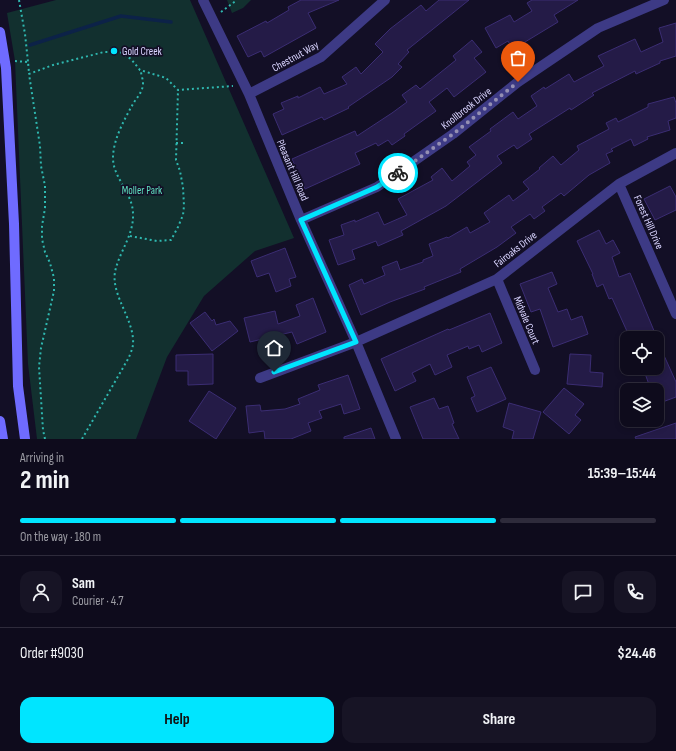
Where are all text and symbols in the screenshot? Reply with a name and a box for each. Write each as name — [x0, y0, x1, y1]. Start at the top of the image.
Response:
street label: Chestnut Way — [270, 38, 322, 75]
pin — [501, 41, 535, 82]
place label: Gold Creek — [122, 45, 163, 58]
marker: Gold Creek — [109, 46, 119, 56]
icon: bag — [507, 47, 529, 69]
street label: Knollbrook Drive — [439, 85, 494, 132]
street label: Pleasant Hill Road — [274, 138, 311, 203]
courier — [378, 153, 418, 193]
icon: bike — [387, 162, 409, 184]
park label: Moller Park — [122, 184, 163, 197]
street label: Forest Hill Drive — [631, 193, 666, 251]
street label: Fairoaks Drive — [491, 229, 539, 270]
street label: Midvale Court — [511, 294, 543, 347]
pin — [257, 331, 291, 372]
map controls — [620, 331, 664, 427]
button: locate — [620, 331, 664, 375]
icon: home — [263, 337, 285, 359]
button: layers — [620, 383, 664, 427]
text: Arriving in — [20, 450, 64, 466]
text: 15:39–15:44 — [588, 464, 656, 483]
text: 2 min — [20, 465, 70, 496]
text: On the way · 180 m — [20, 529, 101, 545]
button: person — [20, 571, 62, 613]
button: chat — [562, 571, 604, 613]
button: phone — [614, 571, 656, 613]
text: Sam — [72, 574, 95, 593]
text: Courier · 4.7 — [72, 593, 124, 609]
text: Order #9030 — [20, 644, 84, 663]
text: $24.46 — [617, 644, 656, 663]
button: Help — [20, 697, 334, 743]
button: Share — [342, 697, 656, 743]

